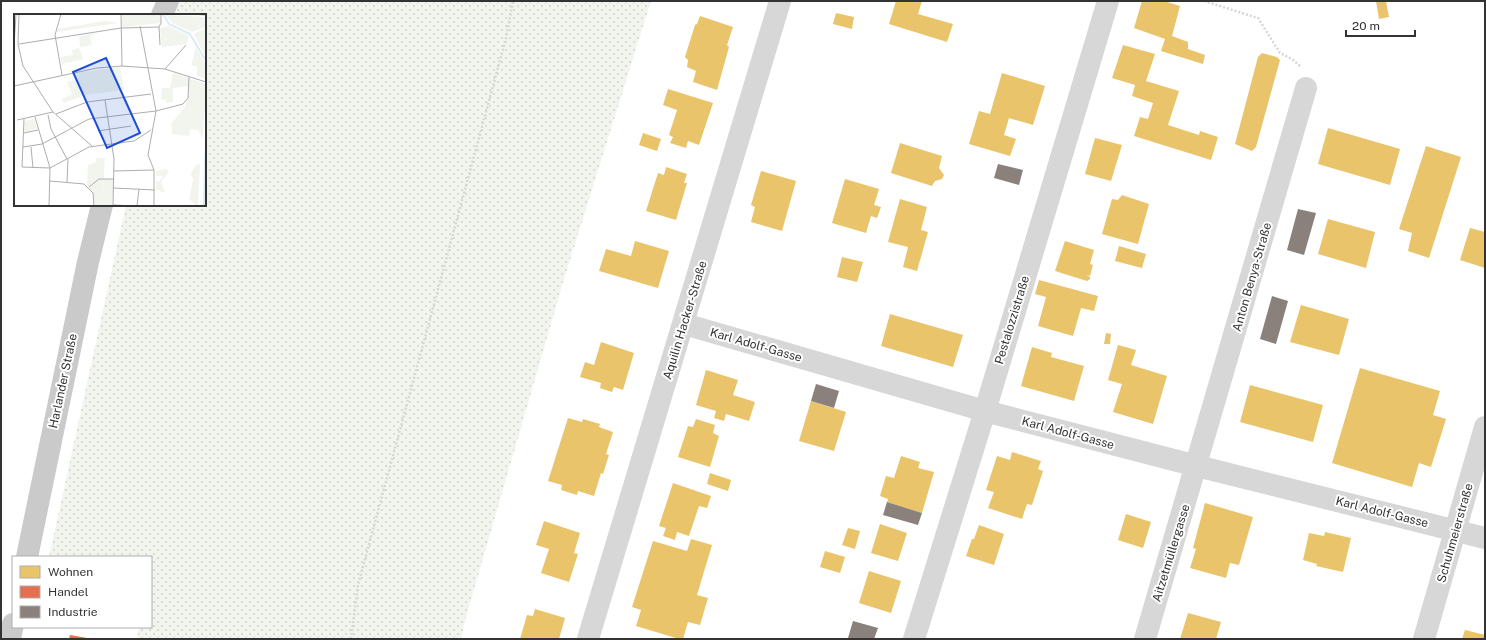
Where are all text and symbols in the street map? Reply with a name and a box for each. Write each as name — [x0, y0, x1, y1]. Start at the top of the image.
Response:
scale bar — [1346, 12, 1415, 38]
inset map — [14, 14, 206, 206]
text: 20 m — [1352, 19, 1380, 33]
street label: Anton Benya-Straße — [1230, 221, 1274, 333]
street label: Aquilin Hacker-Straße — [660, 259, 710, 381]
street label: Pestalozzistraße — [992, 274, 1032, 366]
street label: Karl Adolf-Gasse — [708, 325, 804, 365]
street label: Harlander Straße — [46, 332, 80, 430]
street label: Karl Adolf-Gasse — [1020, 414, 1116, 452]
street label: Schuhmeierstraße — [1434, 482, 1476, 584]
street label: Karl Adolf-Gasse — [1334, 494, 1430, 530]
street label: Aitzetmüllergasse — [1149, 502, 1193, 604]
legend — [12, 556, 152, 628]
text: Wohnen — [48, 565, 93, 579]
text: Handel — [48, 585, 89, 599]
text: Industrie — [48, 605, 98, 619]

